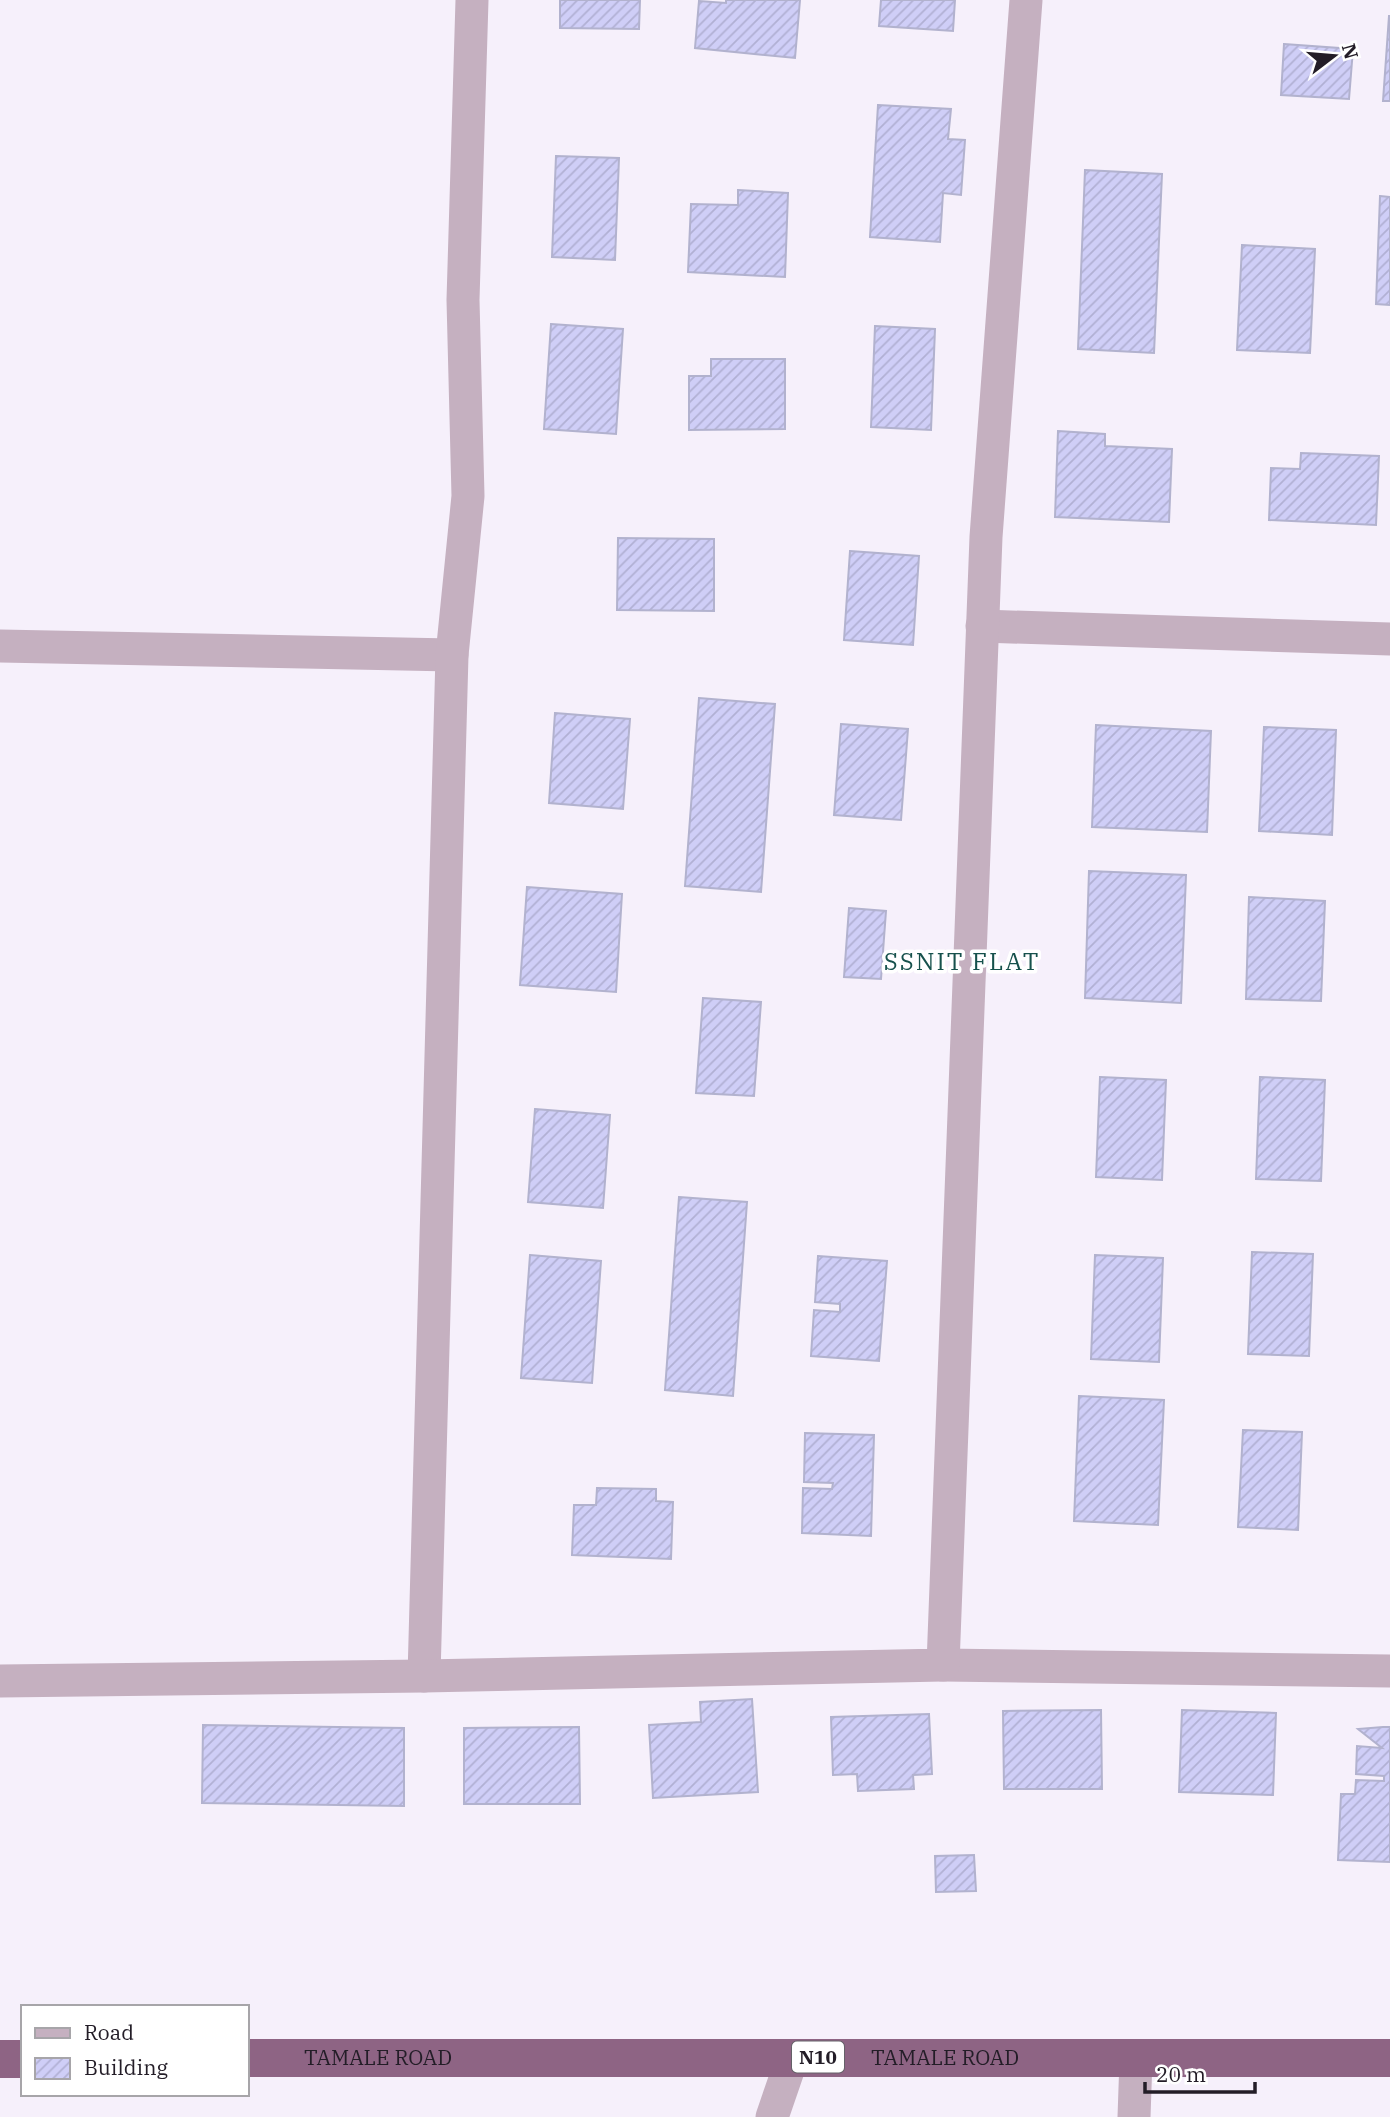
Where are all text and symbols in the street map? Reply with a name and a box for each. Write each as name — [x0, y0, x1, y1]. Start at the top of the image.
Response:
north arrow — [1299, 21, 1369, 91]
text: N — [1337, 41, 1364, 62]
district label: SSNIT FLAT — [884, 945, 1040, 977]
legend — [21, 2005, 248, 2096]
text: Road — [84, 2018, 134, 2046]
road number: N10 — [792, 2041, 844, 2072]
street label: TAMALE ROAD — [304, 2043, 452, 2071]
street label: TAMALE ROAD — [871, 2043, 1019, 2071]
scale bar — [1145, 2050, 1255, 2094]
text: Building — [84, 2053, 169, 2081]
text: 20 m — [1156, 2060, 1206, 2088]

